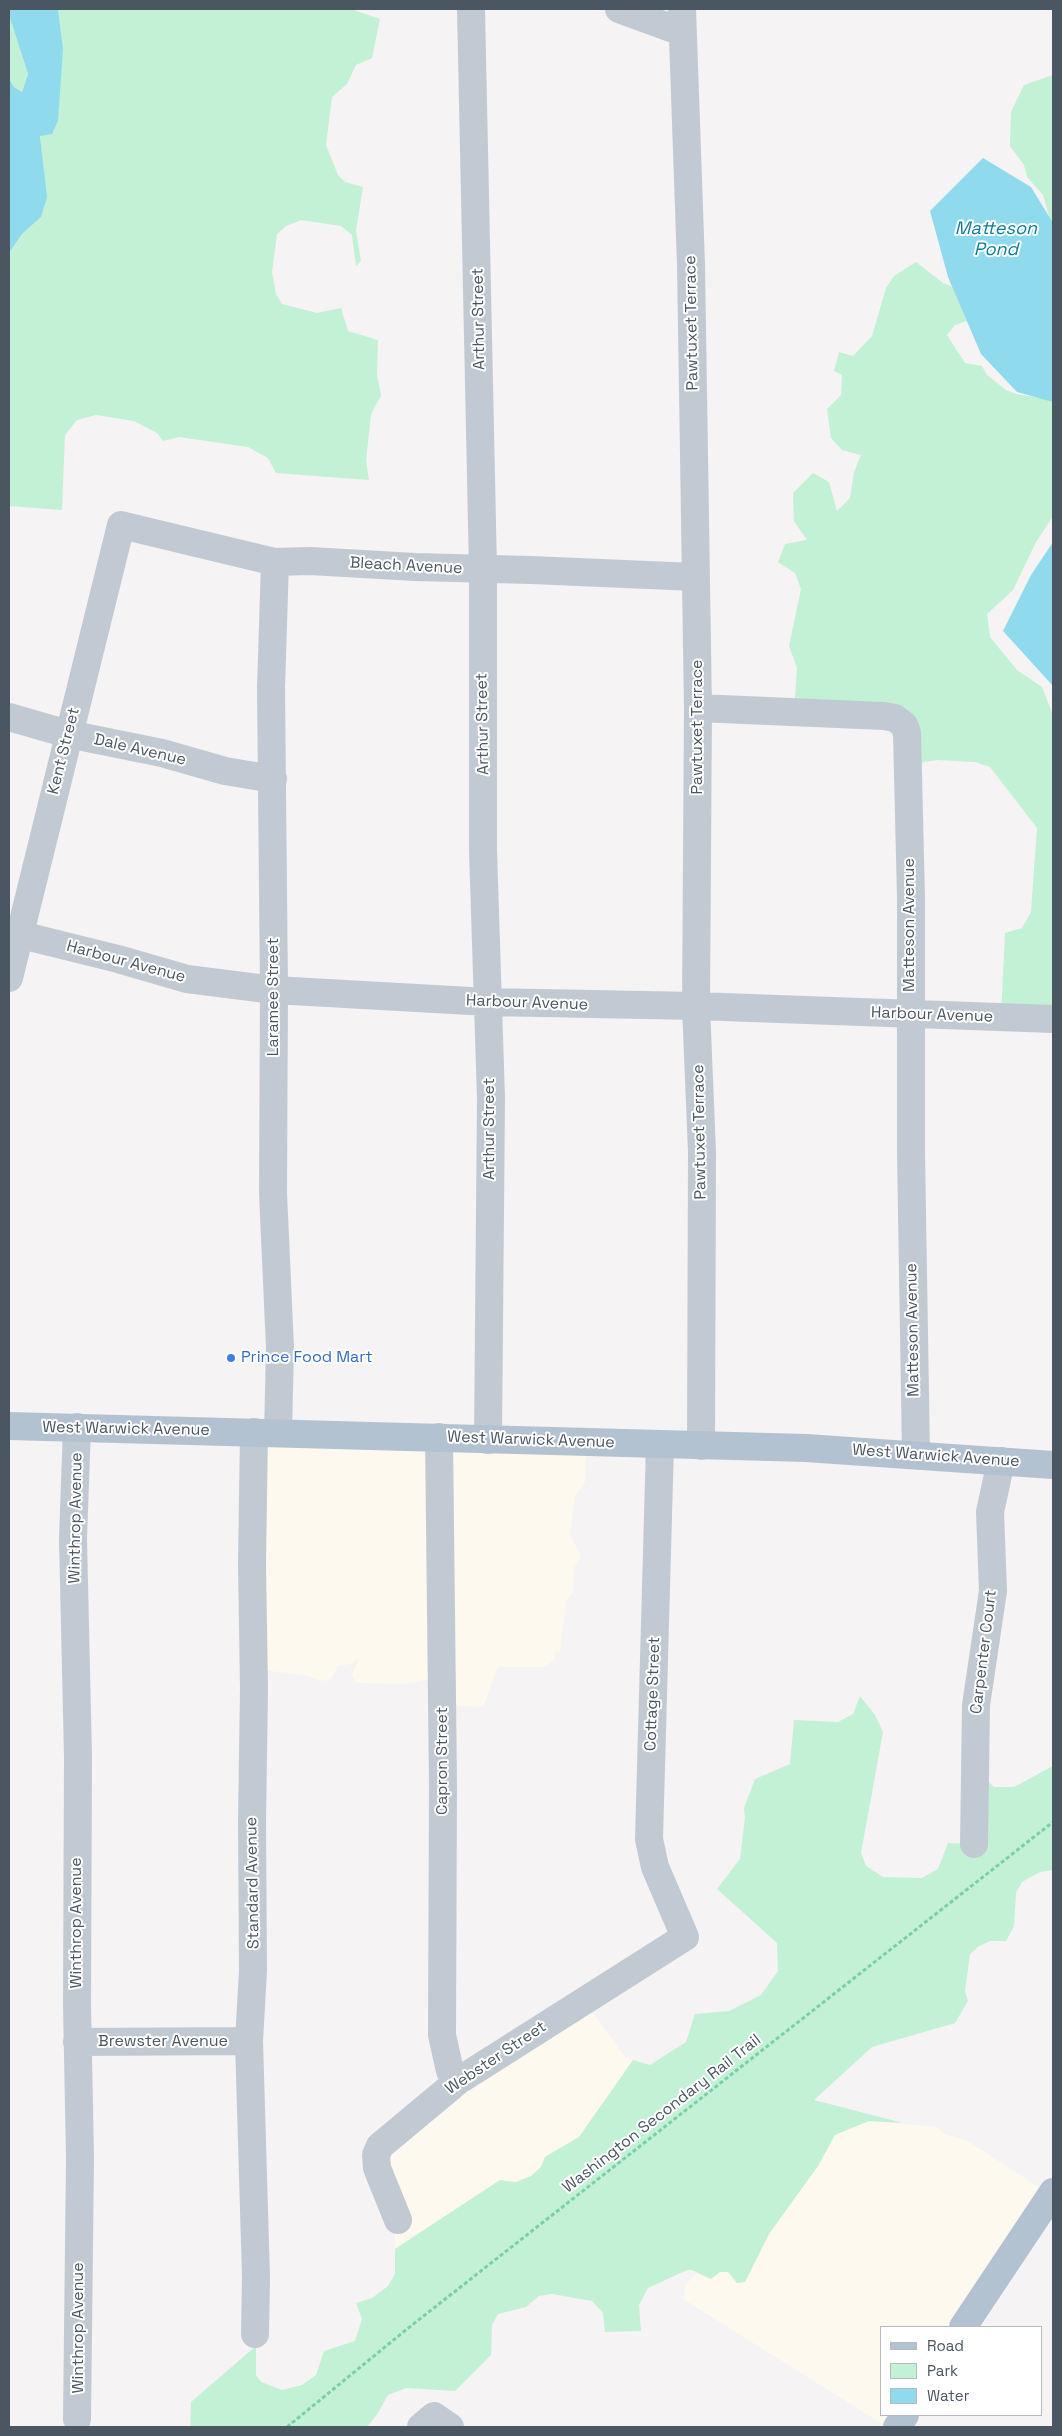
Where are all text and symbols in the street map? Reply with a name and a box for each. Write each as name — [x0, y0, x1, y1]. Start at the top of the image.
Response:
water label: Matteson Pond — [955, 218, 1037, 260]
street label: Pawtuxet Terrace — [681, 255, 703, 391]
street label: Arthur Street — [469, 268, 489, 370]
street label: Bleach Avenue — [349, 553, 463, 579]
street label: Pawtuxet Terrace — [688, 659, 708, 795]
street label: Arthur Street — [473, 673, 493, 775]
street label: Kent Street — [44, 706, 84, 796]
street label: Dale Avenue — [92, 730, 188, 770]
street label: Matteson Avenue — [900, 858, 920, 992]
street label: Harbour Avenue — [64, 937, 188, 987]
street label: Laramee Street — [264, 938, 284, 1056]
street label: Harbour Avenue — [466, 991, 588, 1015]
street label: Harbour Avenue — [871, 1003, 993, 1027]
street label: Pawtuxet Terrace — [689, 1064, 711, 1200]
street label: Arthur Street — [480, 1078, 500, 1180]
street label: Matteson Avenue — [902, 1263, 924, 1397]
place label: Prince Food Mart — [241, 1348, 373, 1368]
marker: Prince Food Mart — [225, 1352, 237, 1364]
street label: West Warwick Avenue — [42, 1418, 210, 1440]
street label: West Warwick Avenue — [447, 1427, 615, 1453]
street label: West Warwick Avenue — [852, 1441, 1020, 1471]
street label: Winthrop Avenue — [65, 1452, 87, 1584]
street label: Carpenter Court — [967, 1589, 1001, 1715]
street label: Cottage Street — [641, 1636, 665, 1752]
street label: Capron Street — [433, 1707, 453, 1815]
street label: Standard Avenue — [242, 1817, 264, 1949]
street label: Winthrop Avenue — [67, 1857, 87, 1989]
street label: Webster Street — [442, 2017, 550, 2099]
street label: Washington Secondary Rail Trail — [559, 2031, 765, 2197]
street label: Brewster Avenue — [98, 2032, 228, 2052]
street label: Winthrop Avenue — [69, 2262, 89, 2394]
legend — [880, 2326, 1042, 2416]
text: Road — [927, 2336, 964, 2355]
text: Park — [927, 2361, 958, 2380]
text: Water — [927, 2386, 969, 2405]

